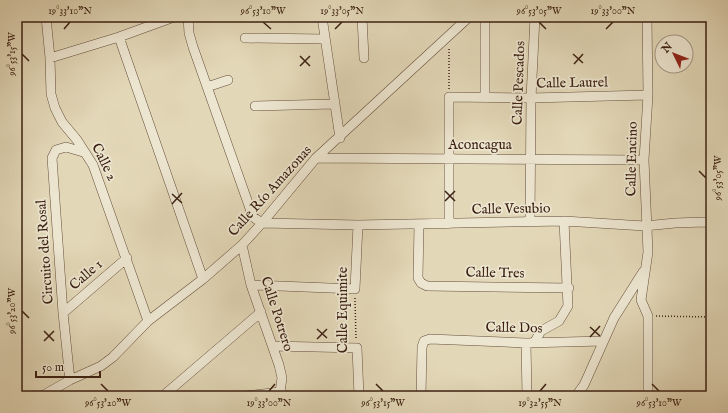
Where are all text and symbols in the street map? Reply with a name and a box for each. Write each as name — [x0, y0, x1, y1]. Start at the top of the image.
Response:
text: 19°33'10"N — [48, 5, 92, 18]
text: 96°53'10"W — [240, 5, 286, 18]
text: 19°33'05"N — [320, 5, 364, 18]
text: 96°53'05"W — [516, 5, 562, 18]
text: 19°33'00"N — [591, 5, 636, 18]
text: 96°53'15"W — [6, 32, 19, 77]
north arrow — [654, 34, 694, 74]
text: N — [658, 39, 676, 57]
street label: Calle Pescados — [509, 40, 529, 125]
street label: Calle Laurel — [536, 73, 608, 93]
street label: Calle Encino — [622, 121, 642, 197]
street label: Aconcagua — [447, 136, 513, 154]
street label: Calle 2 — [87, 140, 121, 184]
street label: Calle Río Amazonas — [224, 142, 316, 240]
text: 96°53'05"W — [712, 155, 725, 201]
street label: Circuito del Rosal — [32, 199, 58, 305]
street label: Calle Vesubio — [471, 199, 551, 219]
street label: Calle 1 — [66, 256, 106, 294]
street label: Calle Tres — [465, 263, 525, 283]
street label: Calle Equimite — [334, 266, 352, 353]
street label: Calle Potrero — [256, 274, 298, 354]
text: 96°53'20"W — [6, 288, 19, 335]
street label: Calle Dos — [485, 319, 543, 337]
scale bar — [36, 353, 100, 379]
text: 50 m — [42, 360, 64, 375]
text: 96°53'20"W — [84, 397, 131, 410]
text: 19°33'00"N — [247, 397, 292, 410]
text: 96°53'15"W — [360, 397, 405, 410]
text: 19°32'55"N — [518, 397, 562, 410]
text: 96°53'10"W — [636, 397, 682, 410]

